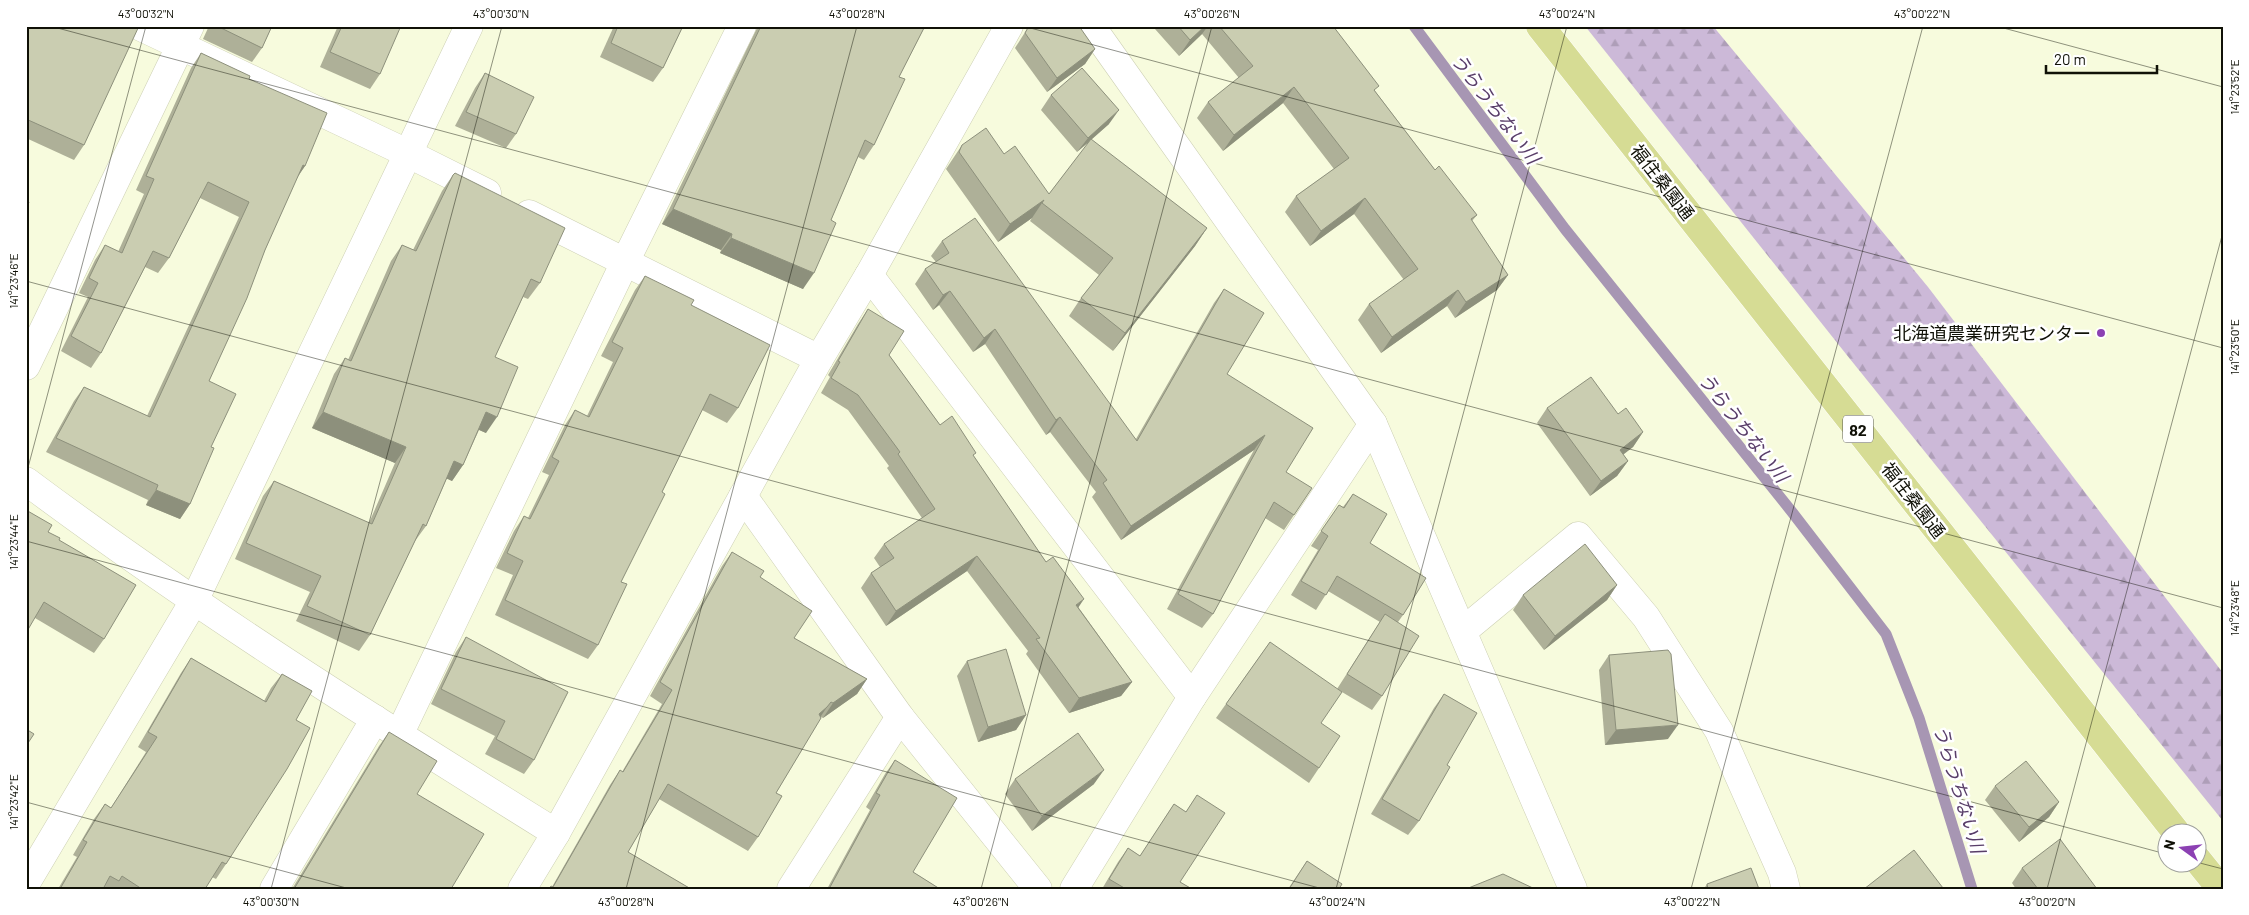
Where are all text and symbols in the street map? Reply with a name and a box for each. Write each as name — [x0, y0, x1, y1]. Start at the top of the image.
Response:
text: 43°00'32"N — [118, 6, 174, 20]
text: 43°00'30"N — [473, 6, 529, 20]
text: 43°00'28"N — [829, 6, 885, 20]
text: 43°00'26"N — [1184, 6, 1240, 20]
text: 43°00'24"N — [1539, 6, 1595, 20]
text: 43°00'22"N — [1894, 6, 1950, 20]
scale bar — [2046, 42, 2158, 74]
water label: うらうちない川 — [1447, 48, 1546, 170]
text: 20 m — [2054, 50, 2086, 68]
text: 141°23'52"E — [2227, 59, 2241, 115]
street label: 福住桑園通 — [1627, 140, 1699, 224]
text: 141°23'46"E — [6, 253, 20, 309]
text: 141°23'50"E — [2227, 319, 2241, 375]
place label: 北海道農業研究センター — [1893, 322, 2091, 344]
marker: 北海道農業研究センター — [2095, 327, 2107, 339]
water label: うらうちない川 — [1694, 368, 1795, 488]
road number: 82 — [1843, 416, 1873, 442]
street label: 福住桑園通 — [1878, 458, 1950, 542]
text: 141°23'44"E — [6, 514, 20, 570]
text: 141°23'48"E — [2227, 580, 2241, 636]
water label: うらうちない川 — [1930, 722, 1991, 858]
text: 141°23'42"E — [6, 774, 20, 830]
north arrow — [2156, 822, 2206, 872]
text: N — [2160, 838, 2178, 851]
text: 43°00'30"N — [243, 894, 299, 908]
text: 43°00'28"N — [598, 894, 654, 908]
text: 43°00'26"N — [953, 894, 1009, 908]
text: 43°00'24"N — [1309, 894, 1365, 908]
text: 43°00'22"N — [1664, 894, 1720, 908]
text: 43°00'20"N — [2019, 894, 2076, 908]

